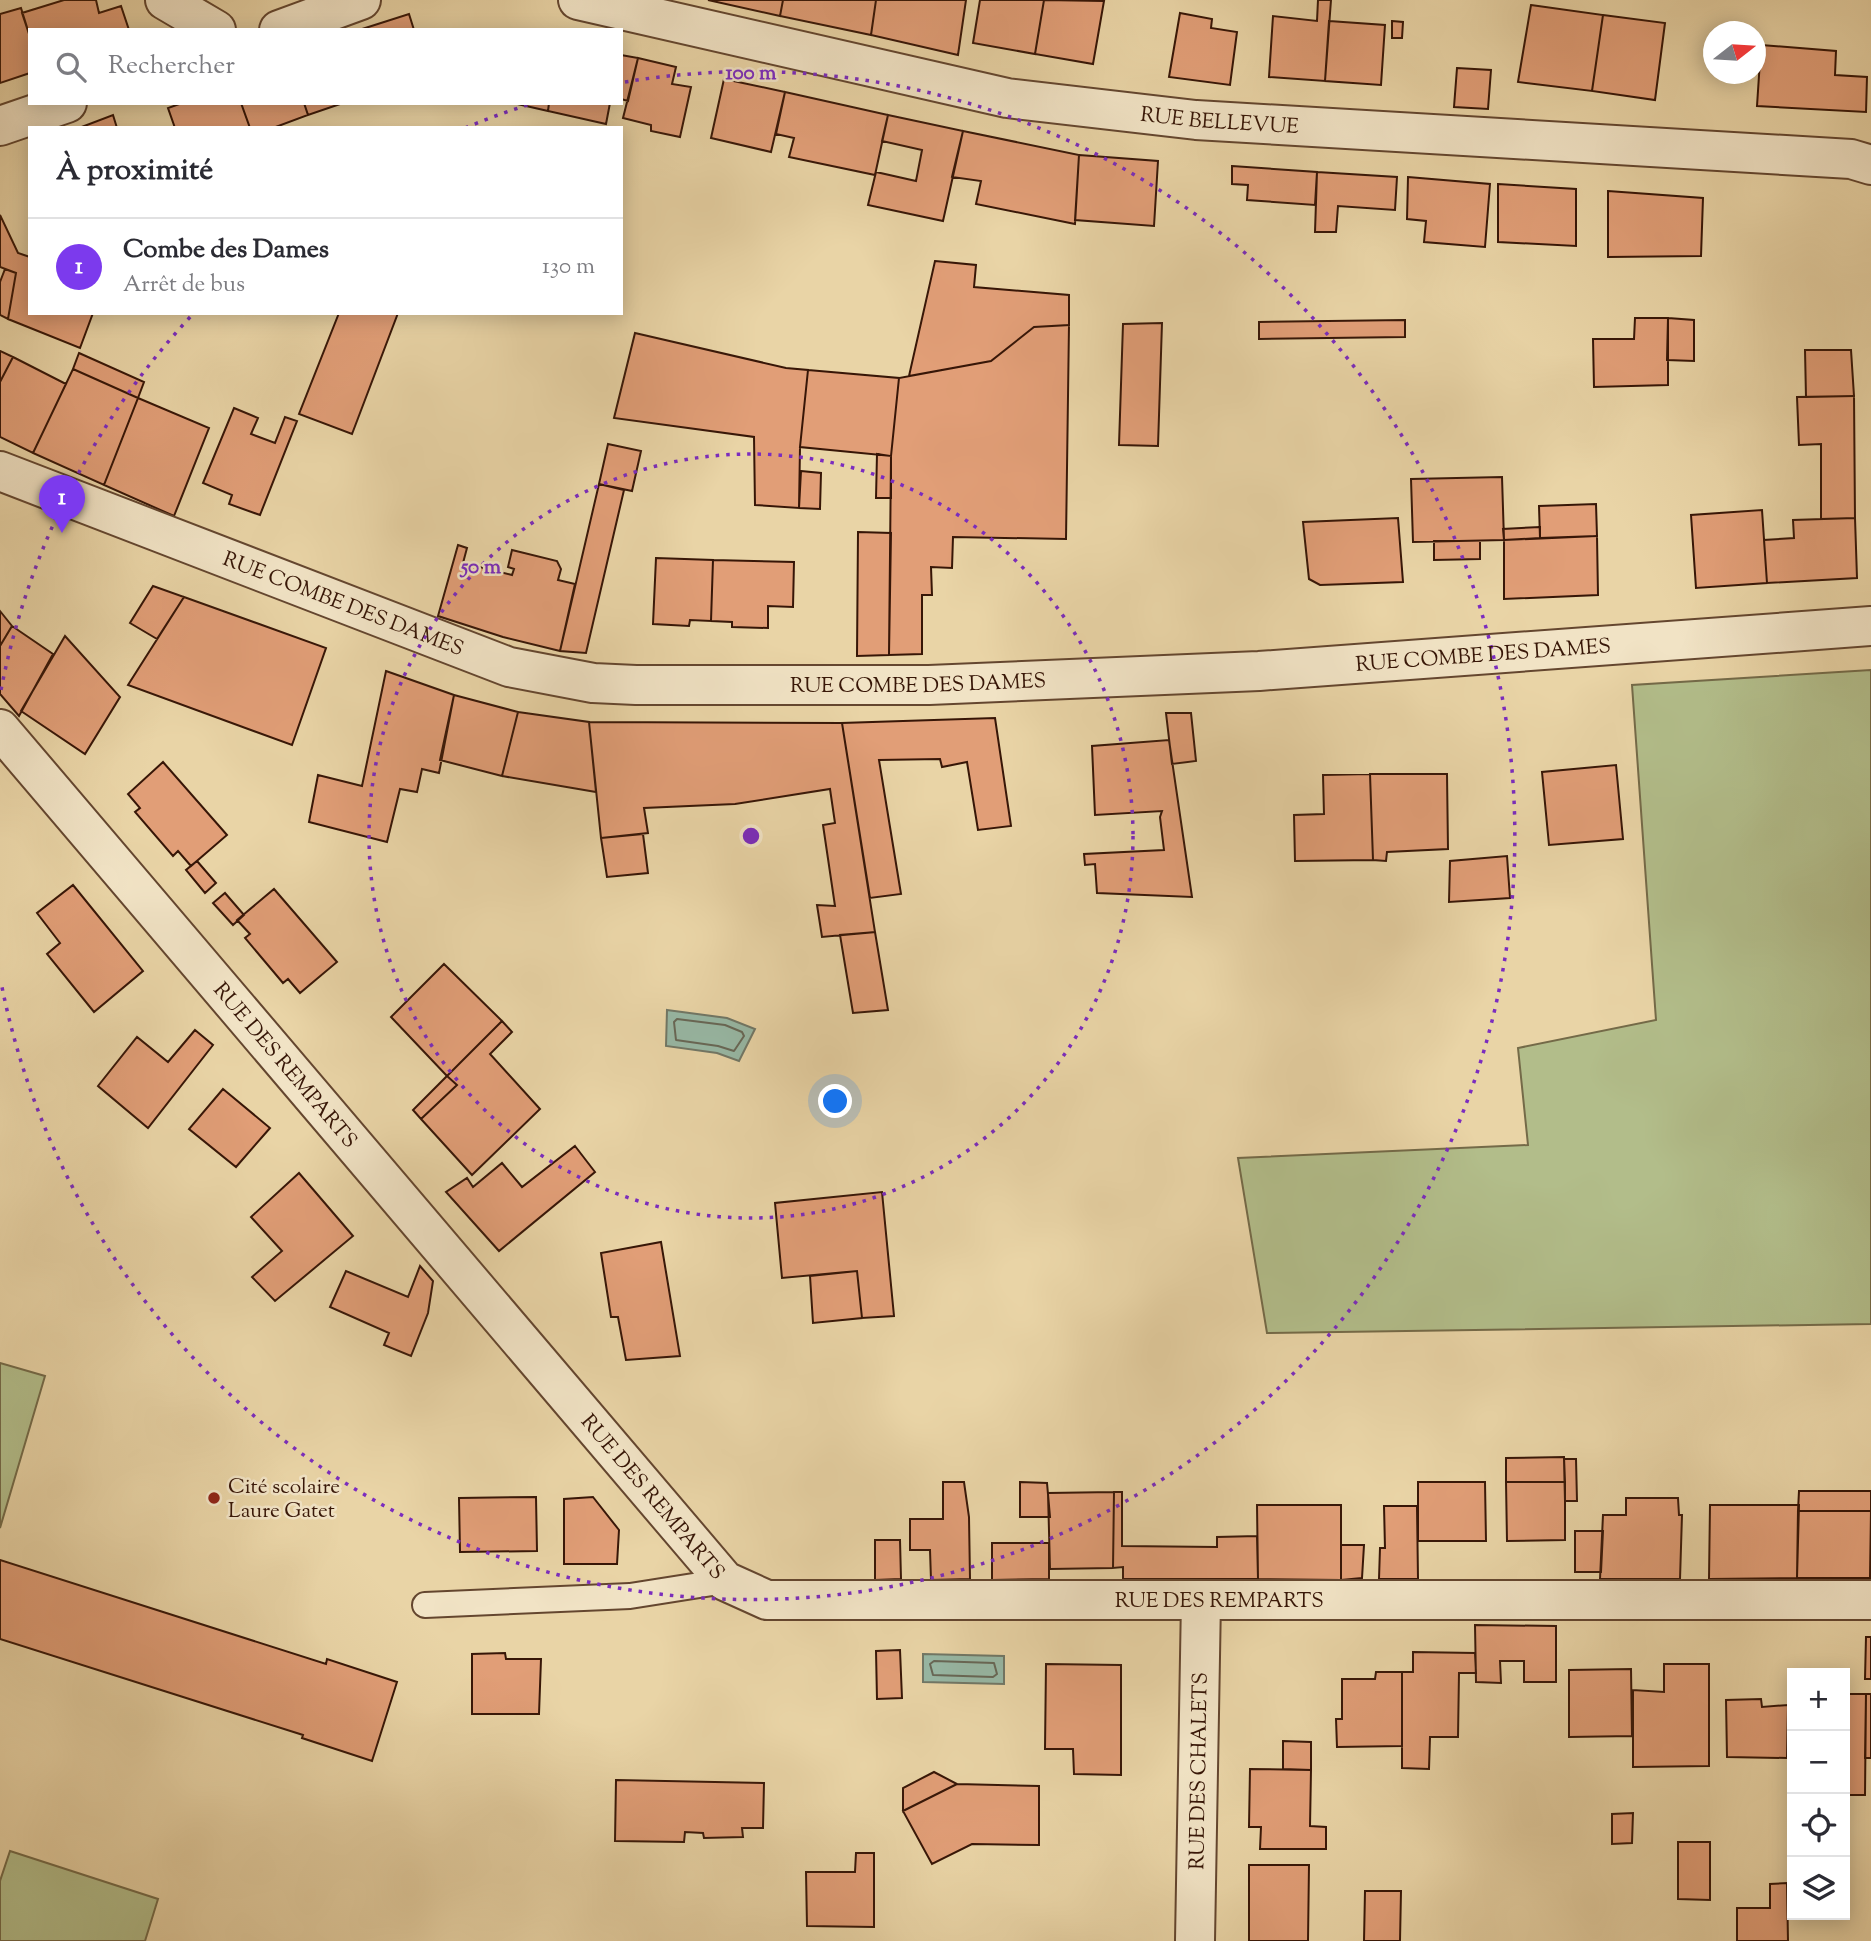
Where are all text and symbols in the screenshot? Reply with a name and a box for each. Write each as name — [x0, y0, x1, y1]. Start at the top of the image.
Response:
north arrow — [1703, 21, 1766, 84]
search box — [28, 28, 623, 105]
icon: search — [52, 48, 90, 86]
text: Rechercher — [108, 48, 235, 85]
text: 100 m — [726, 59, 777, 89]
street label: RUE BELLEVUE — [1139, 101, 1300, 143]
text: À proximité — [56, 150, 213, 193]
text: Combe des Dames — [123, 232, 329, 269]
text: 1 — [75, 251, 83, 284]
text: 130 m — [542, 251, 595, 284]
text: Arrêt de bus — [123, 269, 245, 302]
pin: 1 — [39, 475, 85, 533]
street label: RUE COMBE DES DAMES — [218, 545, 468, 665]
text: 50 m — [459, 553, 502, 583]
street label: RUE COMBE DES DAMES — [1354, 632, 1612, 681]
street label: RUE COMBE DES DAMES — [790, 667, 1047, 702]
centre of rings — [739, 824, 763, 848]
street label: RUE DES REMPARTS — [205, 977, 363, 1156]
your location — [818, 1084, 852, 1118]
street label: RUE DES REMPARTS — [573, 1409, 731, 1587]
place label: Cité scolaire Laure Gatet — [228, 1473, 340, 1527]
marker: Cité scolaire Laure Gatet — [206, 1490, 222, 1506]
street label: RUE DES REMPARTS — [1115, 1587, 1324, 1617]
map controls — [1787, 1668, 1850, 1920]
button: + — [1787, 1668, 1850, 1731]
street label: RUE DES CHALETS — [1183, 1672, 1217, 1870]
button: − — [1787, 1731, 1850, 1794]
button: locate — [1787, 1794, 1850, 1857]
button: layers — [1787, 1857, 1850, 1920]

